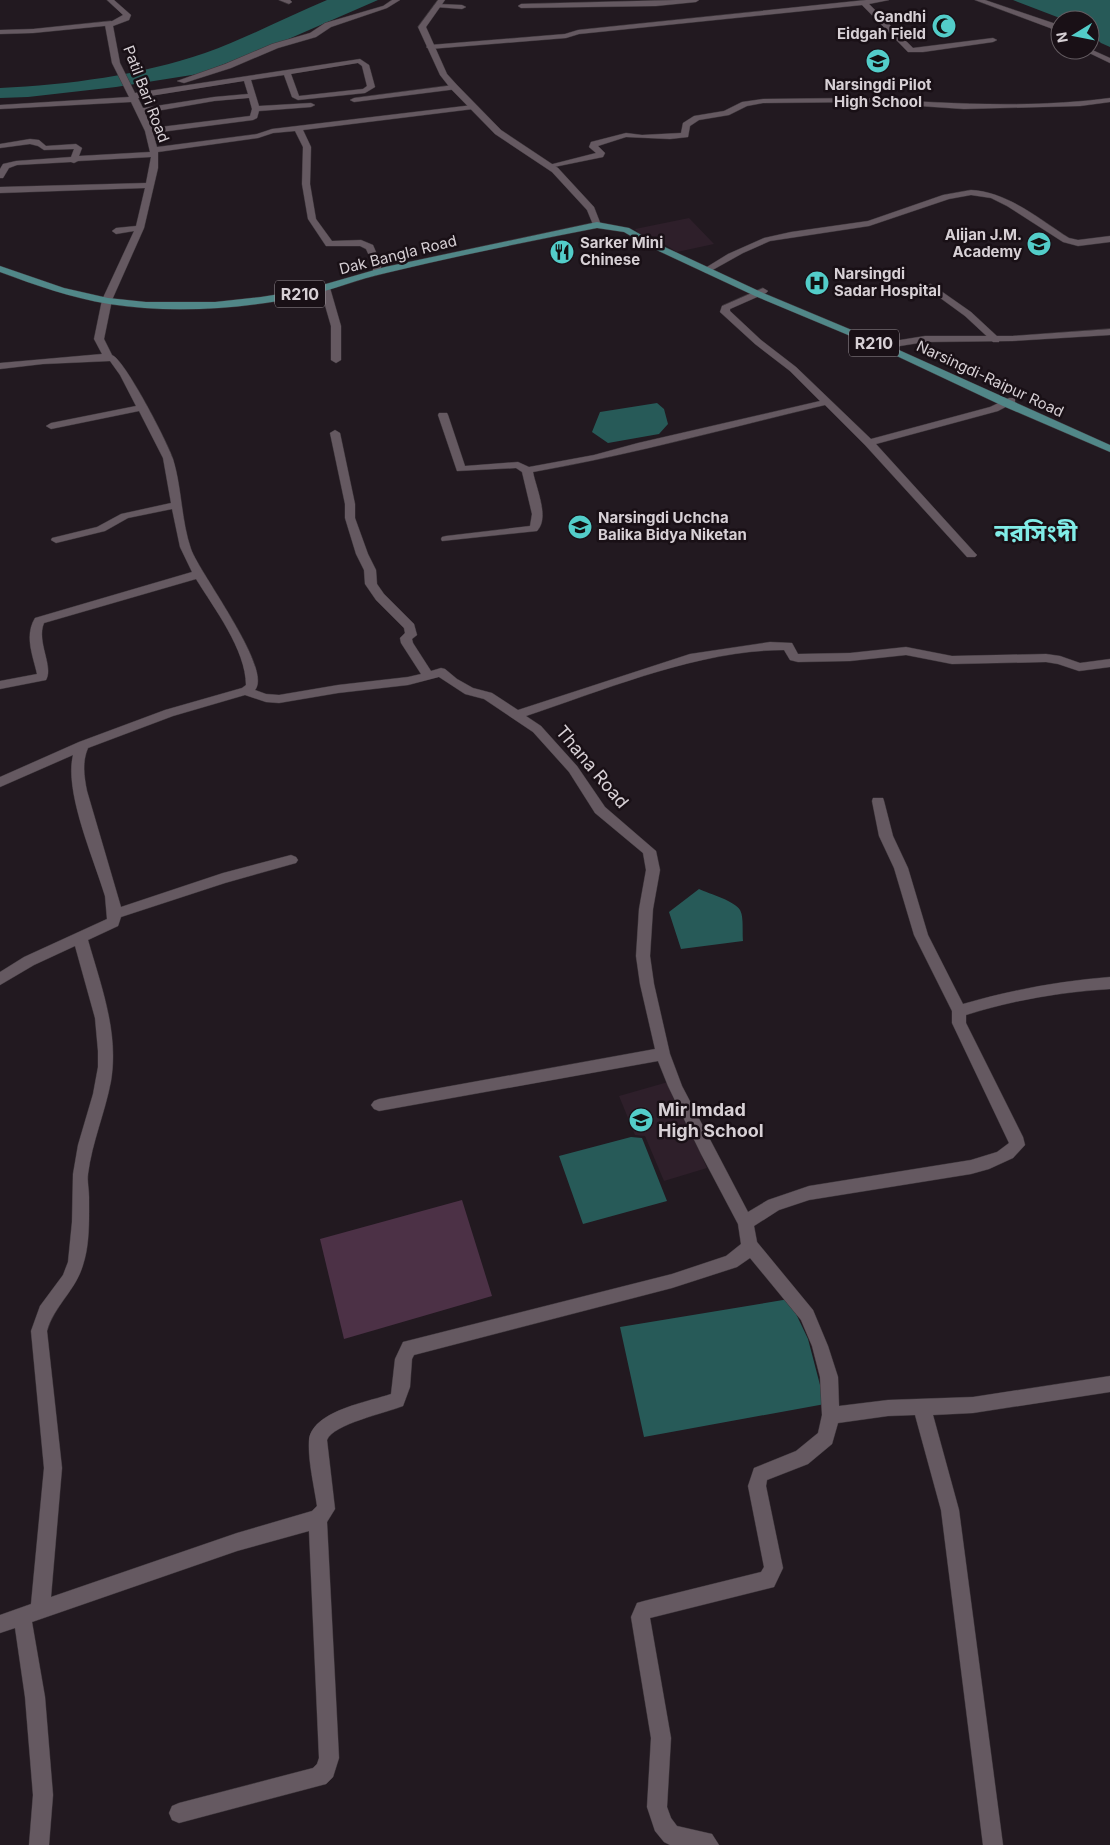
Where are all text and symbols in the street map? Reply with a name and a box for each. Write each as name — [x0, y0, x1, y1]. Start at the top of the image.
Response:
place label: Gandhi Eidgah Field — [837, 7, 926, 43]
north arrow — [1050, 10, 1100, 60]
mosque icon: Gandhi Eidgah Field — [931, 13, 957, 39]
text: N — [1052, 31, 1071, 44]
street label: Patil Bari Road — [119, 43, 174, 145]
school or university icon: Narsingdi Pilot High School — [865, 48, 891, 74]
place label: Narsingdi Pilot High School — [824, 75, 932, 111]
place label: Alijan J.M. Academy — [945, 225, 1022, 261]
street label: Dak Bangla Road — [337, 231, 459, 278]
school or university icon: Alijan J.M. Academy — [1026, 231, 1052, 257]
place label: Sarker Mini Chinese — [580, 233, 663, 269]
restaurant icon: Sarker Mini Chinese — [549, 239, 575, 265]
place label: Narsingdi Sadar Hospital — [834, 264, 941, 300]
hospital icon: Narsingdi Sadar Hospital — [804, 270, 830, 296]
road number: R210 — [275, 280, 325, 308]
road number: R210 — [849, 329, 899, 356]
street label: Narsingdi-Raipur Road — [913, 336, 1067, 421]
place label: Narsingdi Uchcha Balika Bidya Niketan — [598, 508, 747, 544]
school or university icon: Narsingdi Uchcha Balika Bidya Niketan — [567, 514, 593, 540]
district label: নরসিংদী — [994, 518, 1079, 547]
street label: Thana Road — [552, 721, 633, 812]
place label: Mir Imdad High School — [658, 1099, 764, 1141]
school or university icon: Mir Imdad High School — [628, 1107, 654, 1133]

